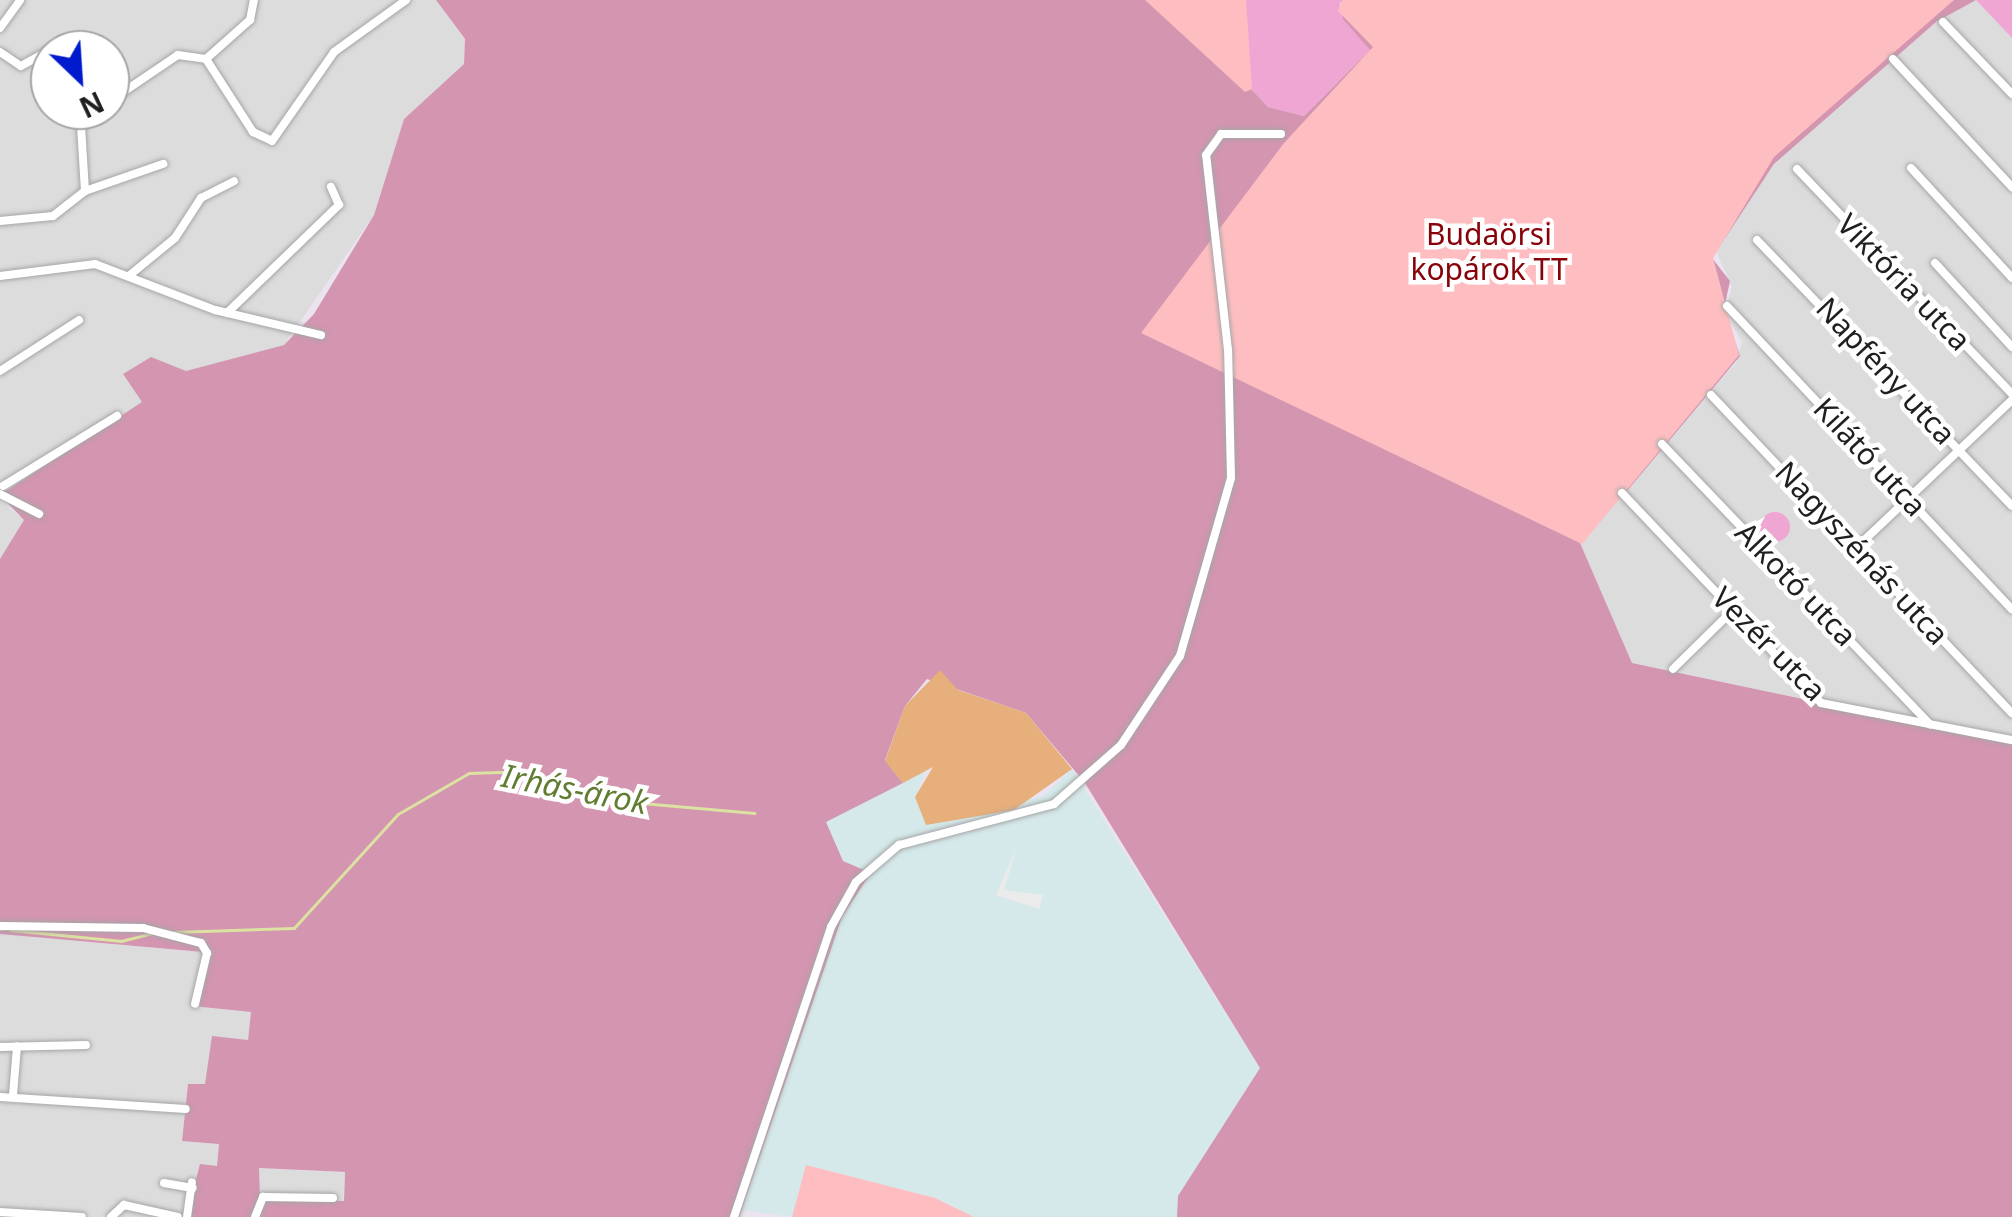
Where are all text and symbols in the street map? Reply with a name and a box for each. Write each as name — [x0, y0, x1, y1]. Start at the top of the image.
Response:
north arrow — [30, 30, 130, 130]
text: N — [73, 83, 110, 127]
street label: Viktória utca — [1830, 206, 1978, 358]
park label: Budaörsi kopárok TT — [1410, 216, 1568, 286]
street label: Napfény utca — [1809, 290, 1963, 452]
street label: Kilátó utca — [1806, 391, 1934, 523]
street label: Nagyszénás utca — [1768, 454, 1956, 652]
street label: Alkotó utca — [1728, 515, 1864, 653]
street label: Vezér utca — [1705, 580, 1833, 708]
water label: Irhás-árok — [499, 756, 651, 822]

